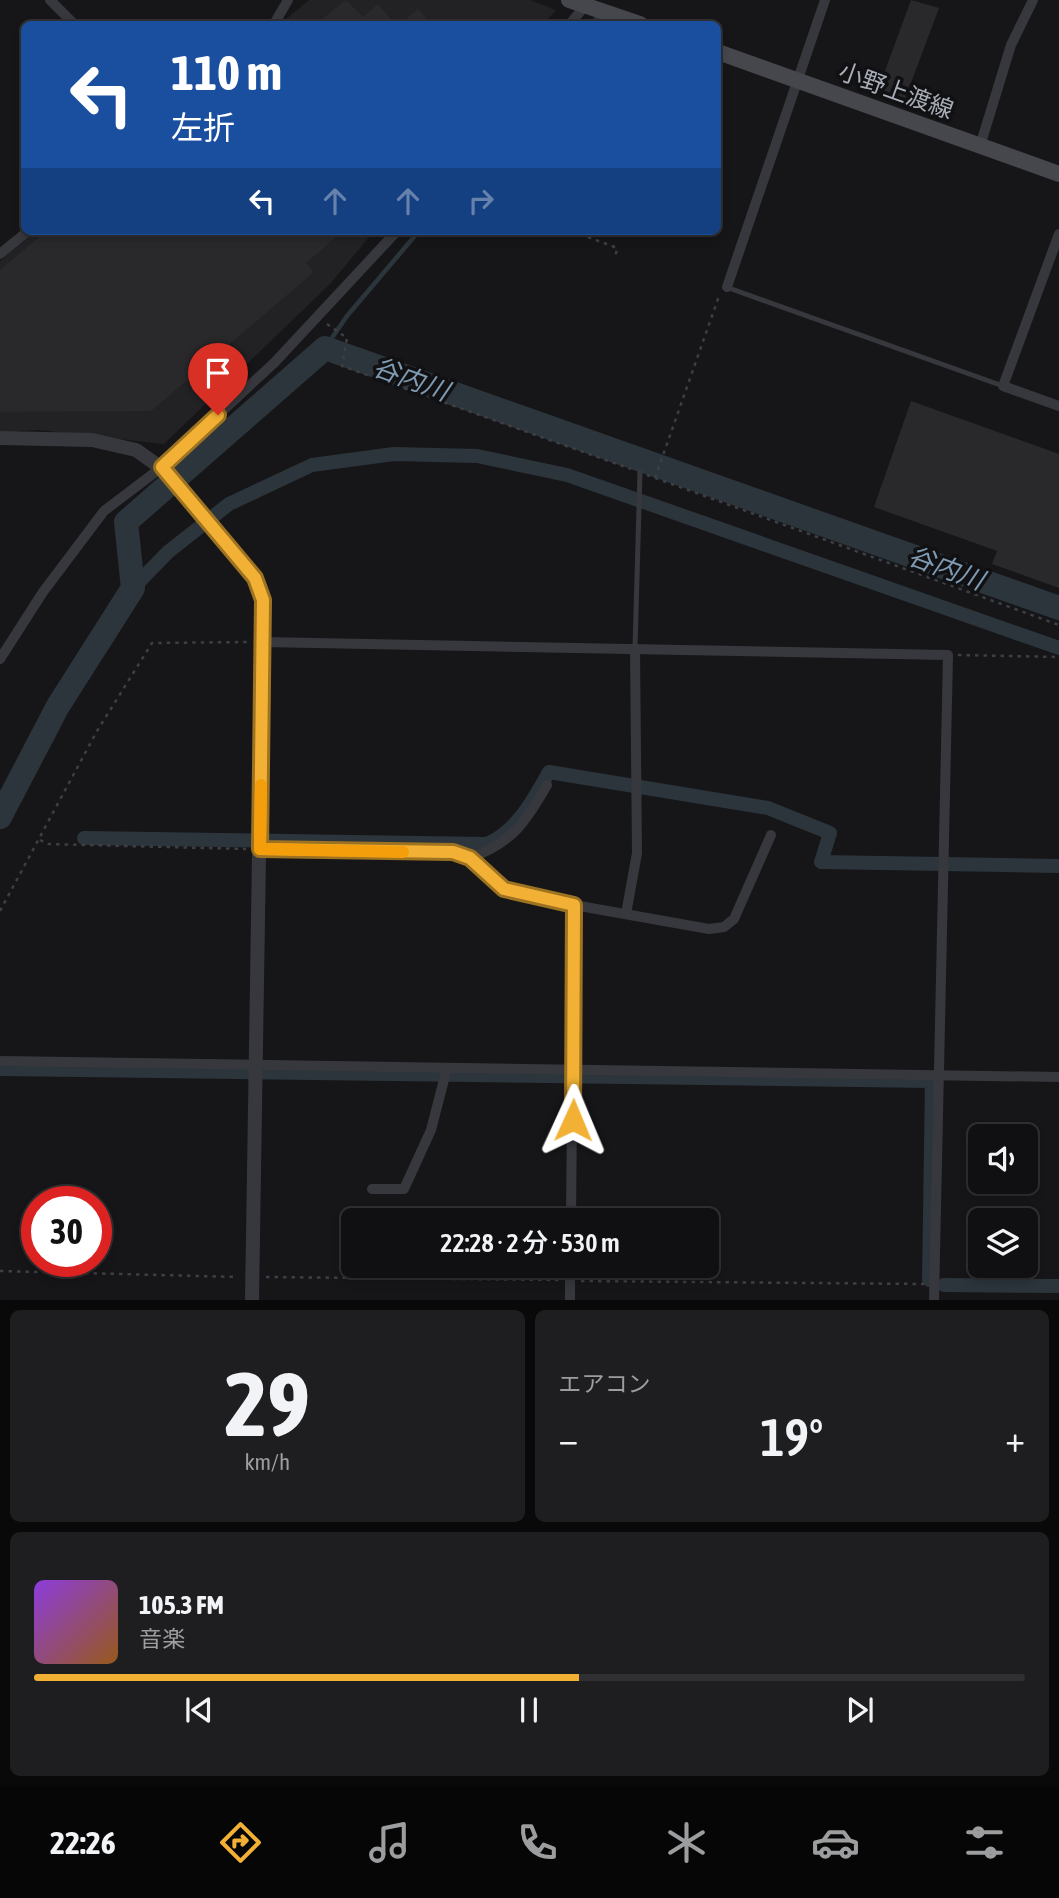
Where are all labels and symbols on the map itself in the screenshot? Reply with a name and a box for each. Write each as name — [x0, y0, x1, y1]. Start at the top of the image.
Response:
street label: 小野上渡線 — [835, 57, 957, 124]
pin — [188, 343, 248, 415]
water label: 谷内川 — [369, 352, 456, 407]
water label: 谷内川 — [904, 541, 991, 596]
position arrow — [536, 1083, 610, 1157]
speed limit sign: 30 — [21, 1186, 112, 1277]

